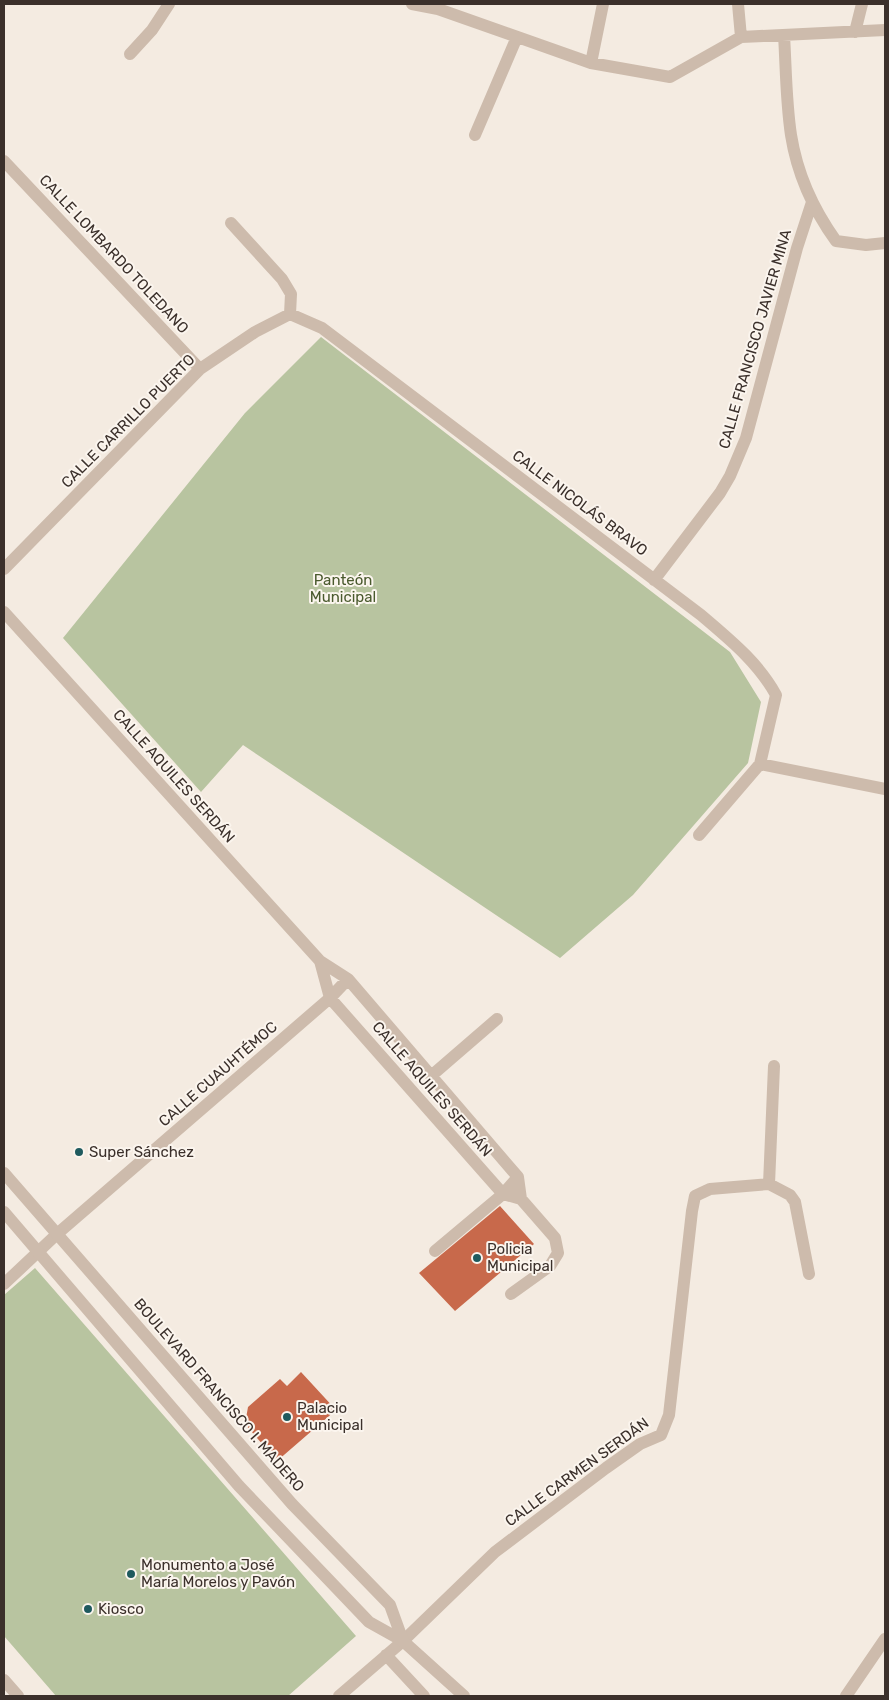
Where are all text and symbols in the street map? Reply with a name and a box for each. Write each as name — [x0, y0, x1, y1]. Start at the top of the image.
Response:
street label: CALLE LOMBARDO TOLEDANO — [36, 171, 192, 337]
street label: CALLE FRANCISCO JAVIER MINA — [715, 227, 795, 451]
street label: CALLE CARRILLO PUERTO — [58, 351, 198, 491]
street label: CALLE NICOLÁS BRAVO — [509, 446, 651, 560]
park label: Panteón Municipal — [310, 571, 376, 606]
street label: CALLE AQUILES SERDÁN — [109, 706, 239, 846]
street label: CALLE CUAUHTÉMOC — [155, 1018, 281, 1130]
street label: CALLE AQUILES SERDÁN — [368, 1018, 496, 1160]
place label: Super Sánchez — [89, 1143, 194, 1161]
marker: Super Sánchez — [73, 1146, 85, 1158]
place label: Policia Municipal — [487, 1240, 553, 1275]
marker: Policia Municipal — [471, 1252, 483, 1264]
street label: BOULEVARD FRANCISCO I. MADERO — [130, 1295, 308, 1495]
place label: Palacio Municipal — [297, 1399, 363, 1434]
marker: Palacio Municipal — [281, 1411, 293, 1423]
street label: CALLE CARMEN SERDÁN — [502, 1414, 652, 1530]
place label: Monumento a José María Morelos y Pavón — [141, 1556, 295, 1591]
marker: Monumento a José María Morelos y Pavón — [125, 1568, 137, 1580]
place label: Kiosco — [98, 1600, 144, 1618]
marker: Kiosco — [82, 1603, 94, 1615]

